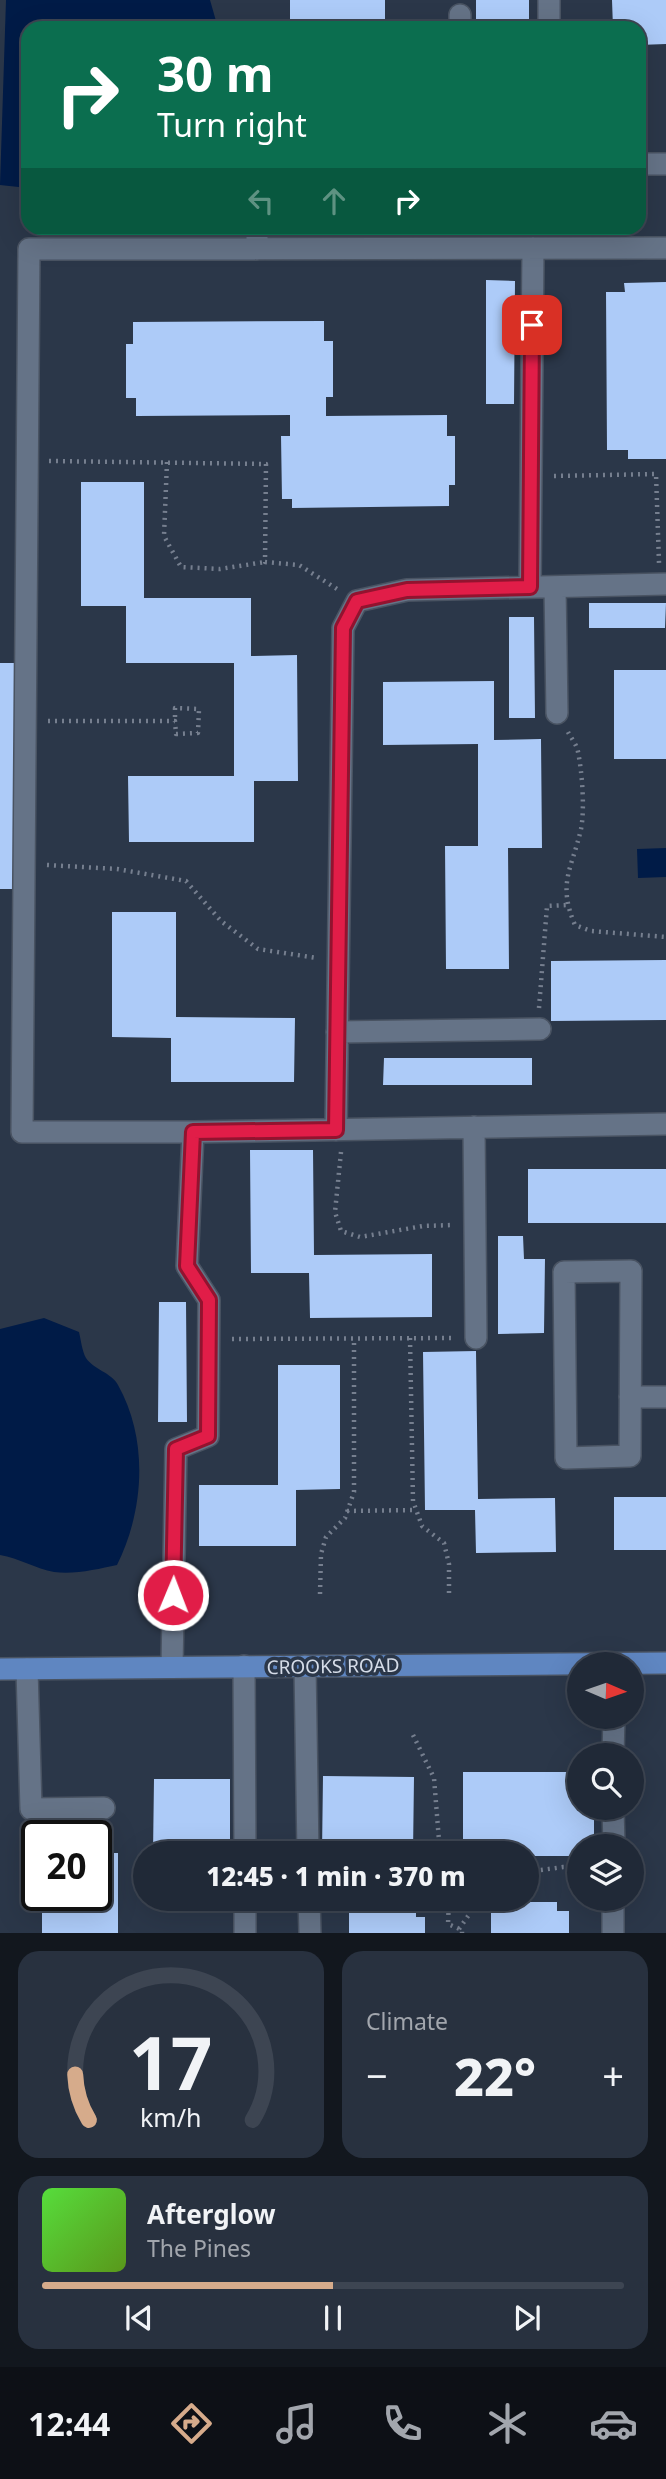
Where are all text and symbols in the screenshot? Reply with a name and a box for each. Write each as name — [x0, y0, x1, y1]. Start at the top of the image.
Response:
text: 30 m — [157, 40, 274, 106]
icon: right — [42, 49, 133, 140]
text: Turn right — [157, 103, 307, 146]
icon: left — [242, 182, 280, 220]
icon: ahead — [315, 182, 353, 220]
icon: right — [388, 182, 426, 220]
pin — [502, 295, 562, 355]
icon: arrive — [513, 306, 551, 344]
position arrow — [136, 1558, 210, 1632]
street label: CROOKS ROAD — [266, 1652, 400, 1680]
north arrow — [567, 1652, 644, 1729]
map controls — [567, 1652, 644, 1911]
button: search — [567, 1743, 644, 1820]
speed limit sign: 20 — [21, 1820, 112, 1911]
button: layers — [567, 1834, 644, 1911]
text: 12:45 · 1 min · 370 m — [206, 1858, 466, 1894]
text: Climate — [366, 2005, 448, 2037]
text: 17 — [129, 2013, 213, 2112]
text: 22° — [454, 2040, 536, 2111]
text: − — [366, 2049, 388, 2101]
text: + — [602, 2049, 624, 2101]
text: km/h — [140, 2100, 202, 2134]
text: Afterglow — [147, 2196, 275, 2232]
text: The Pines — [147, 2232, 251, 2264]
icon: previous — [120, 2299, 158, 2337]
icon: pause — [314, 2299, 352, 2337]
icon: next — [508, 2299, 546, 2337]
icon: directions — [167, 2399, 216, 2448]
icon: music — [272, 2399, 321, 2448]
icon: phone — [378, 2399, 427, 2448]
icon: climate — [483, 2399, 532, 2448]
icon: car — [589, 2399, 638, 2448]
text: 12:44 — [28, 2402, 110, 2445]

